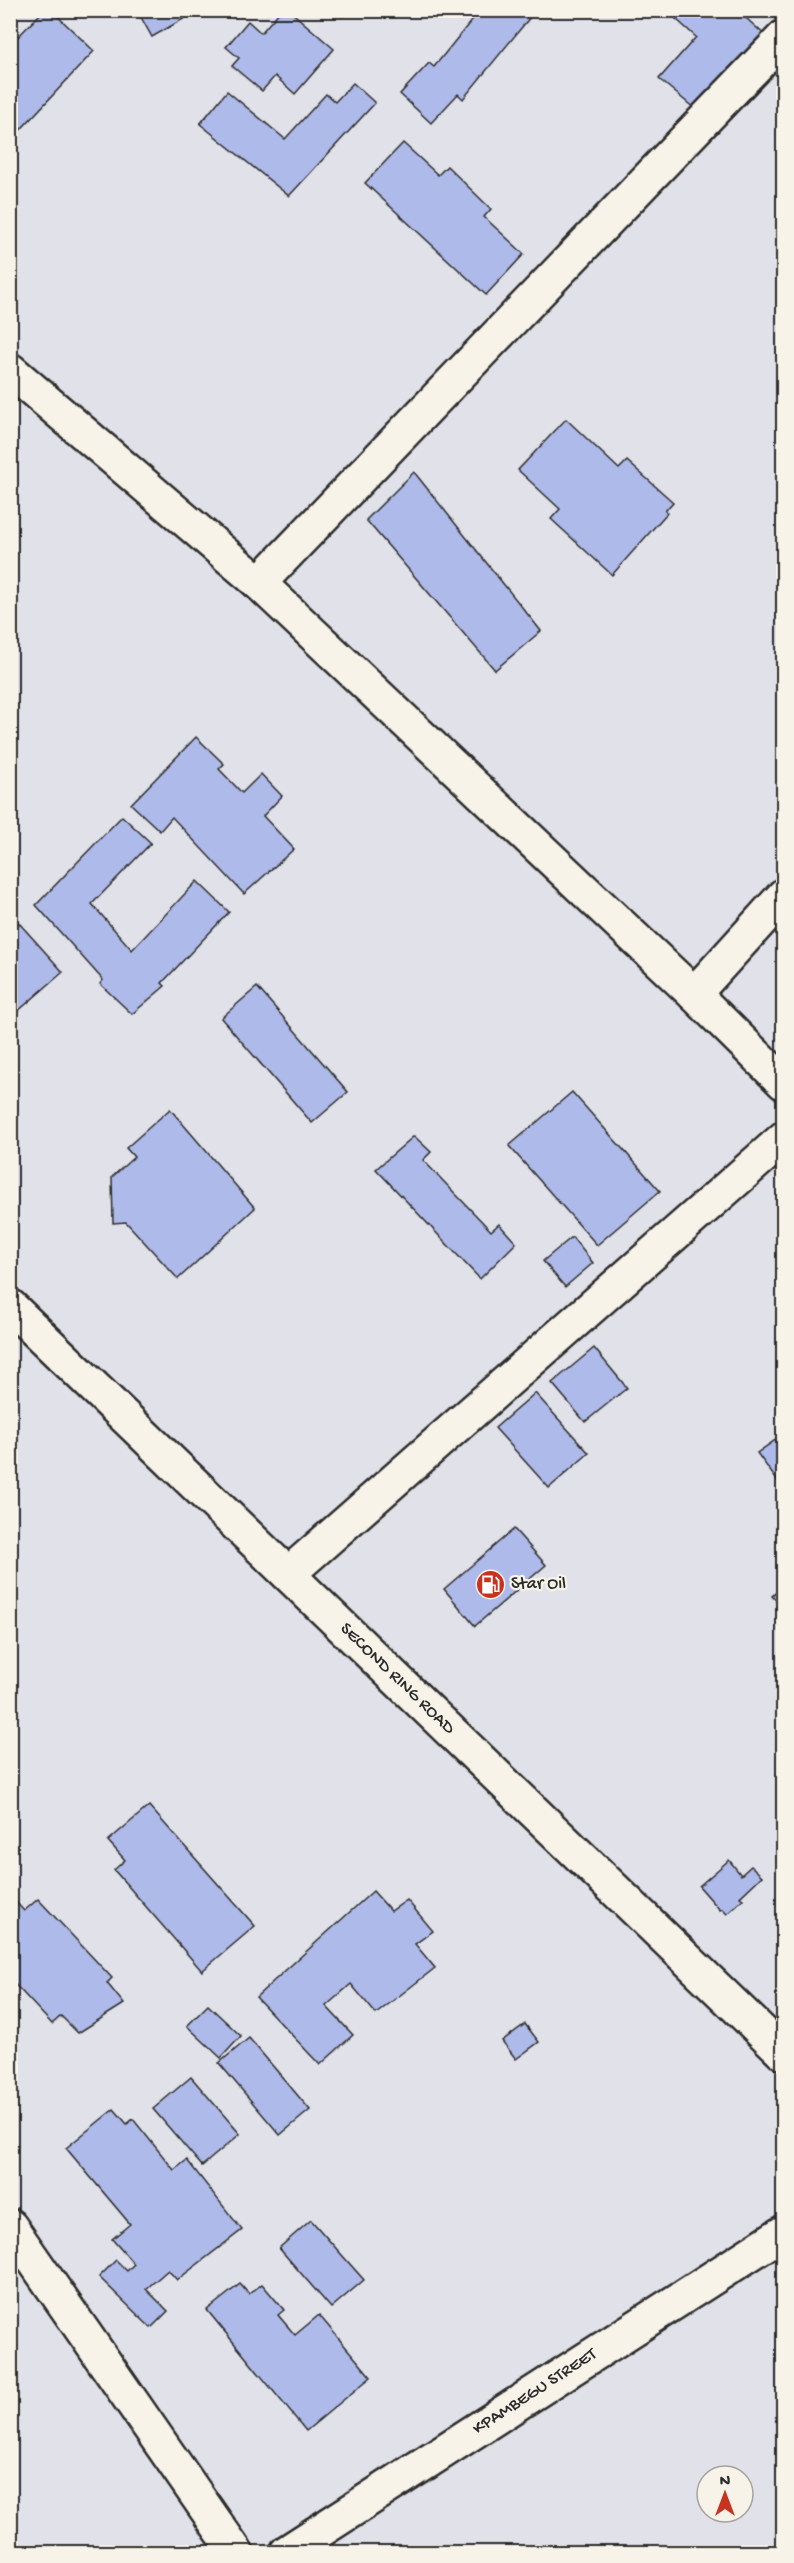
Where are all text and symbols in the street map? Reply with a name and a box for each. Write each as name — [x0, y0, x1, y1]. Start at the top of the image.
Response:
fuel station icon: Star Oil — [474, 1568, 506, 1600]
place label: Star Oil — [511, 1574, 566, 1595]
street label: SECOND RING ROAD — [335, 1619, 459, 1739]
street label: KPAMBEGU STREET — [469, 2344, 602, 2440]
north arrow — [695, 2464, 755, 2524]
text: N — [720, 2473, 731, 2492]

